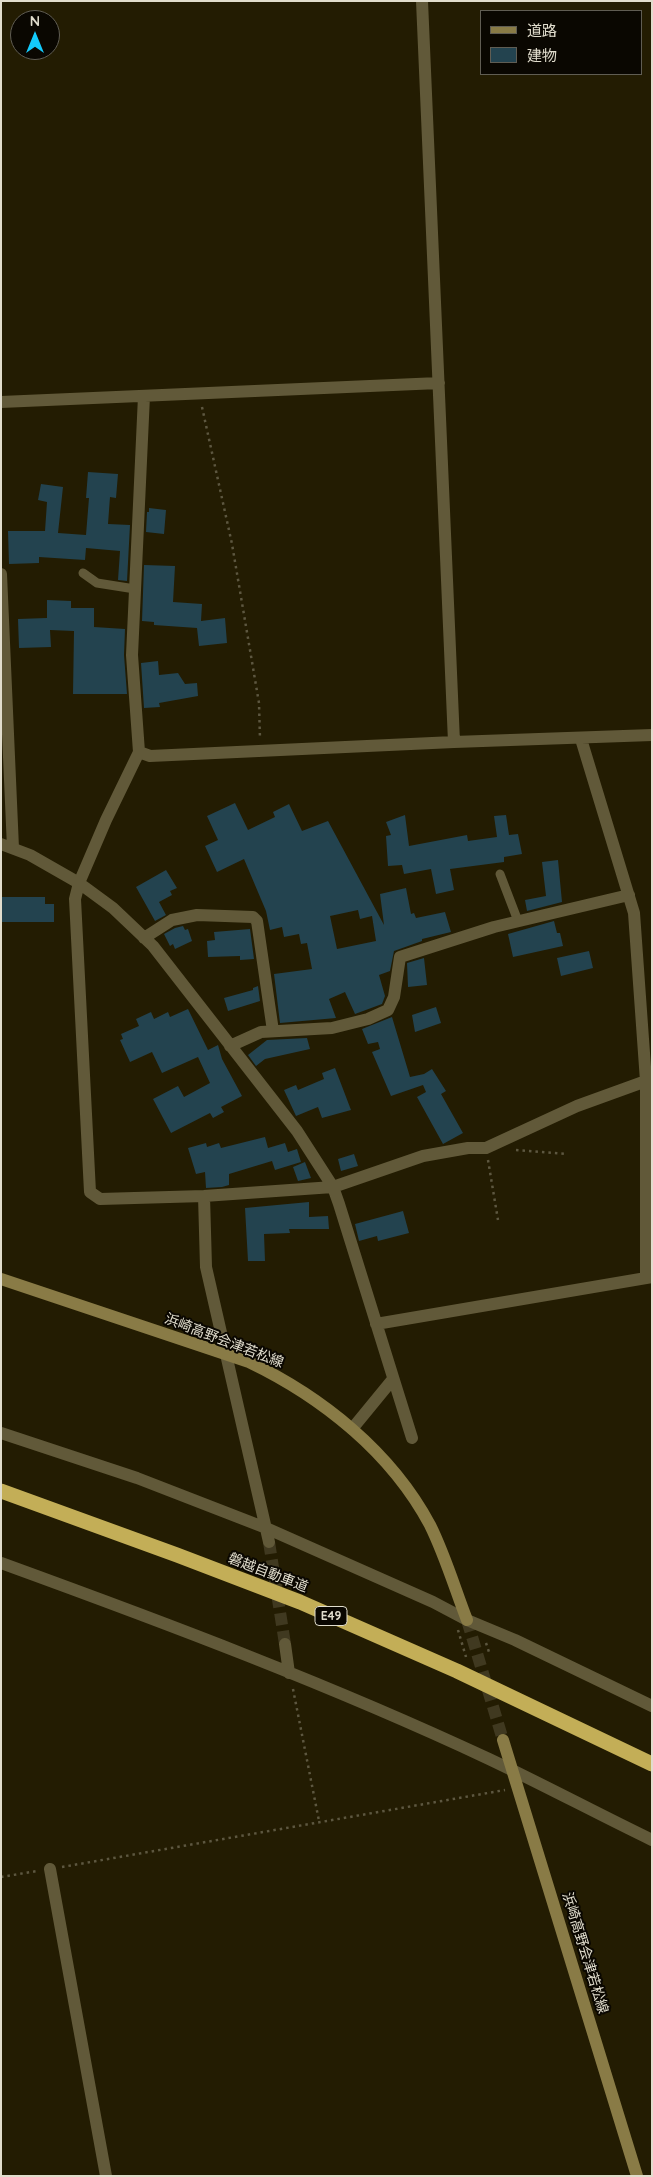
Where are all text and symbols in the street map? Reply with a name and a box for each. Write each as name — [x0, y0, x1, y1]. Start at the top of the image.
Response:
north arrow — [10, 10, 60, 60]
legend — [480, 10, 643, 75]
text: N — [30, 12, 40, 30]
text: 道路 — [527, 21, 557, 40]
text: 建物 — [527, 46, 557, 65]
street label: 浜崎高野会津若松線 — [162, 1311, 286, 1371]
street label: 磐越自動車道 — [226, 1550, 310, 1596]
road number: E49 — [315, 1606, 347, 1625]
street label: 浜崎高野会津若松線 — [559, 1890, 611, 2016]

